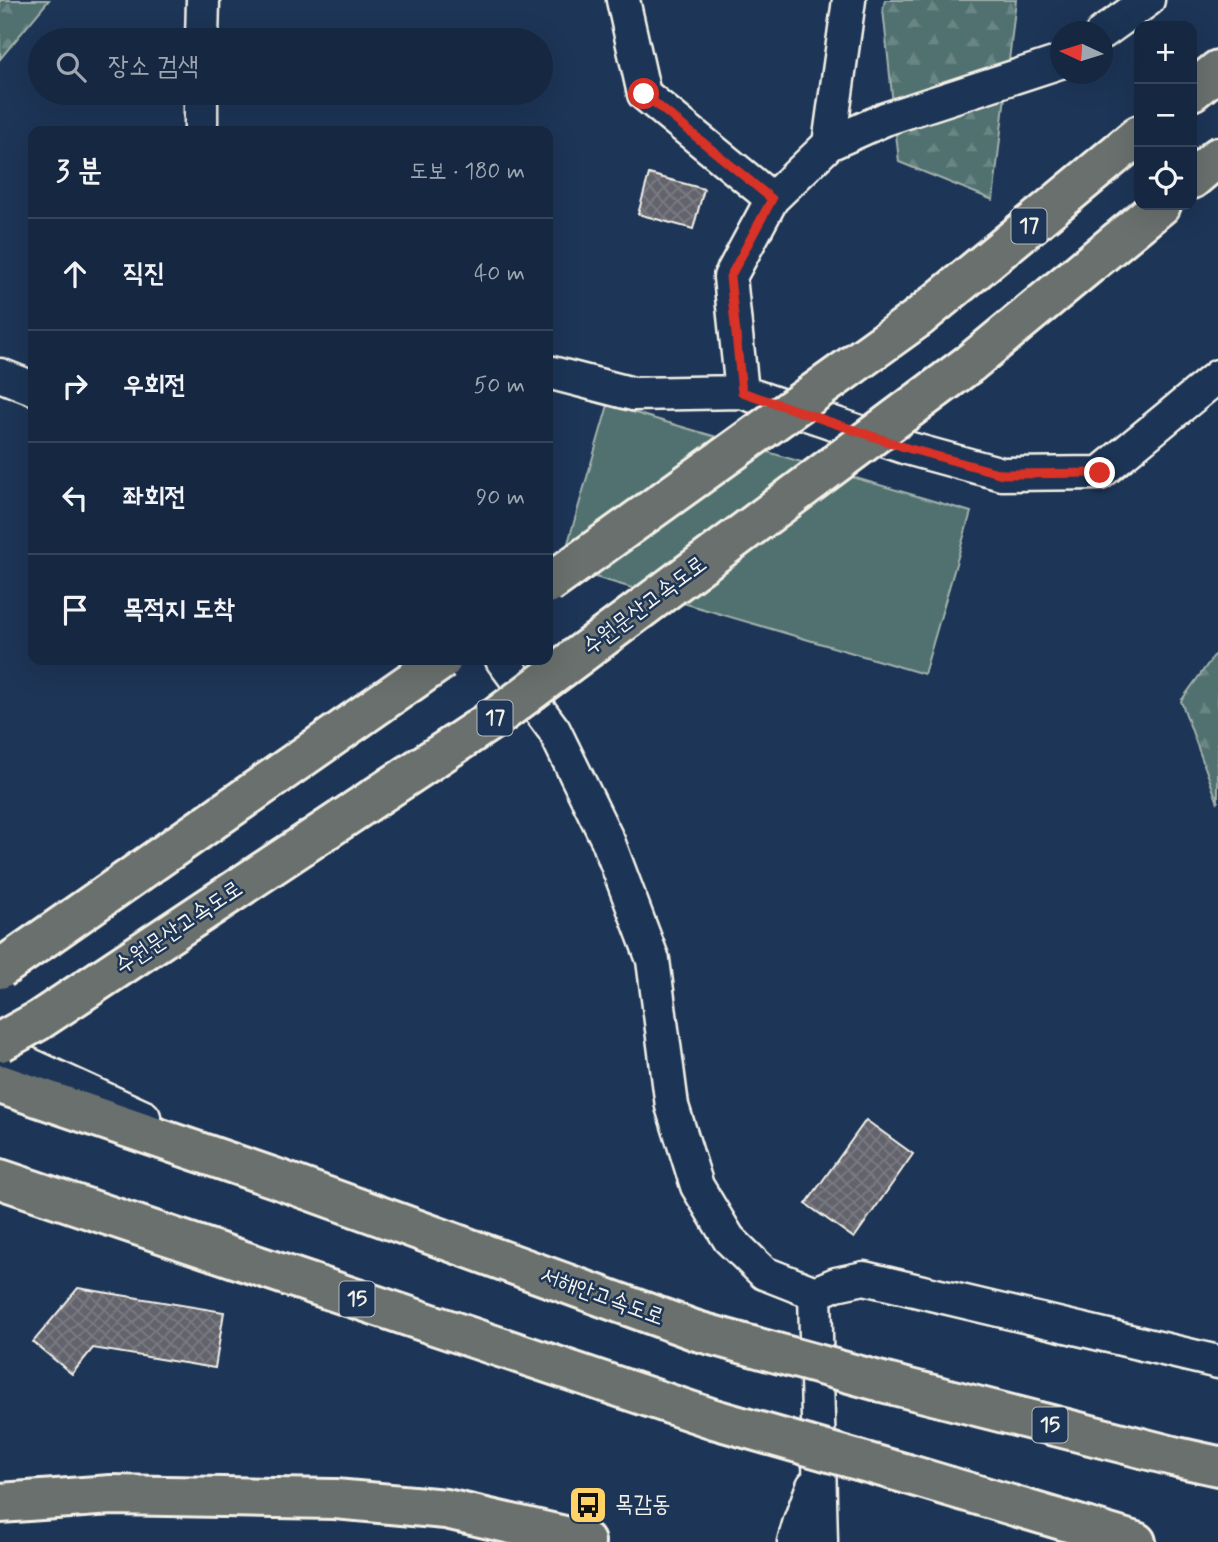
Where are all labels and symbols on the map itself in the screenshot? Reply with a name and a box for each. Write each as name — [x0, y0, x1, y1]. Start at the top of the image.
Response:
north arrow — [1050, 21, 1113, 84]
route start — [628, 78, 659, 109]
road number: 17 — [1012, 208, 1046, 244]
route end — [1084, 457, 1115, 488]
street label: 수원문산고속도로 — [577, 549, 713, 663]
road number: 17 — [477, 700, 512, 736]
street label: 수원문산고속도로 — [109, 874, 249, 982]
street label: 서해안고속도로 — [536, 1261, 668, 1333]
road number: 15 — [340, 1282, 374, 1316]
road number: 15 — [1032, 1408, 1068, 1442]
bus stop icon: 목감동 — [567, 1484, 609, 1526]
place label: 목감동 — [615, 1490, 671, 1520]

